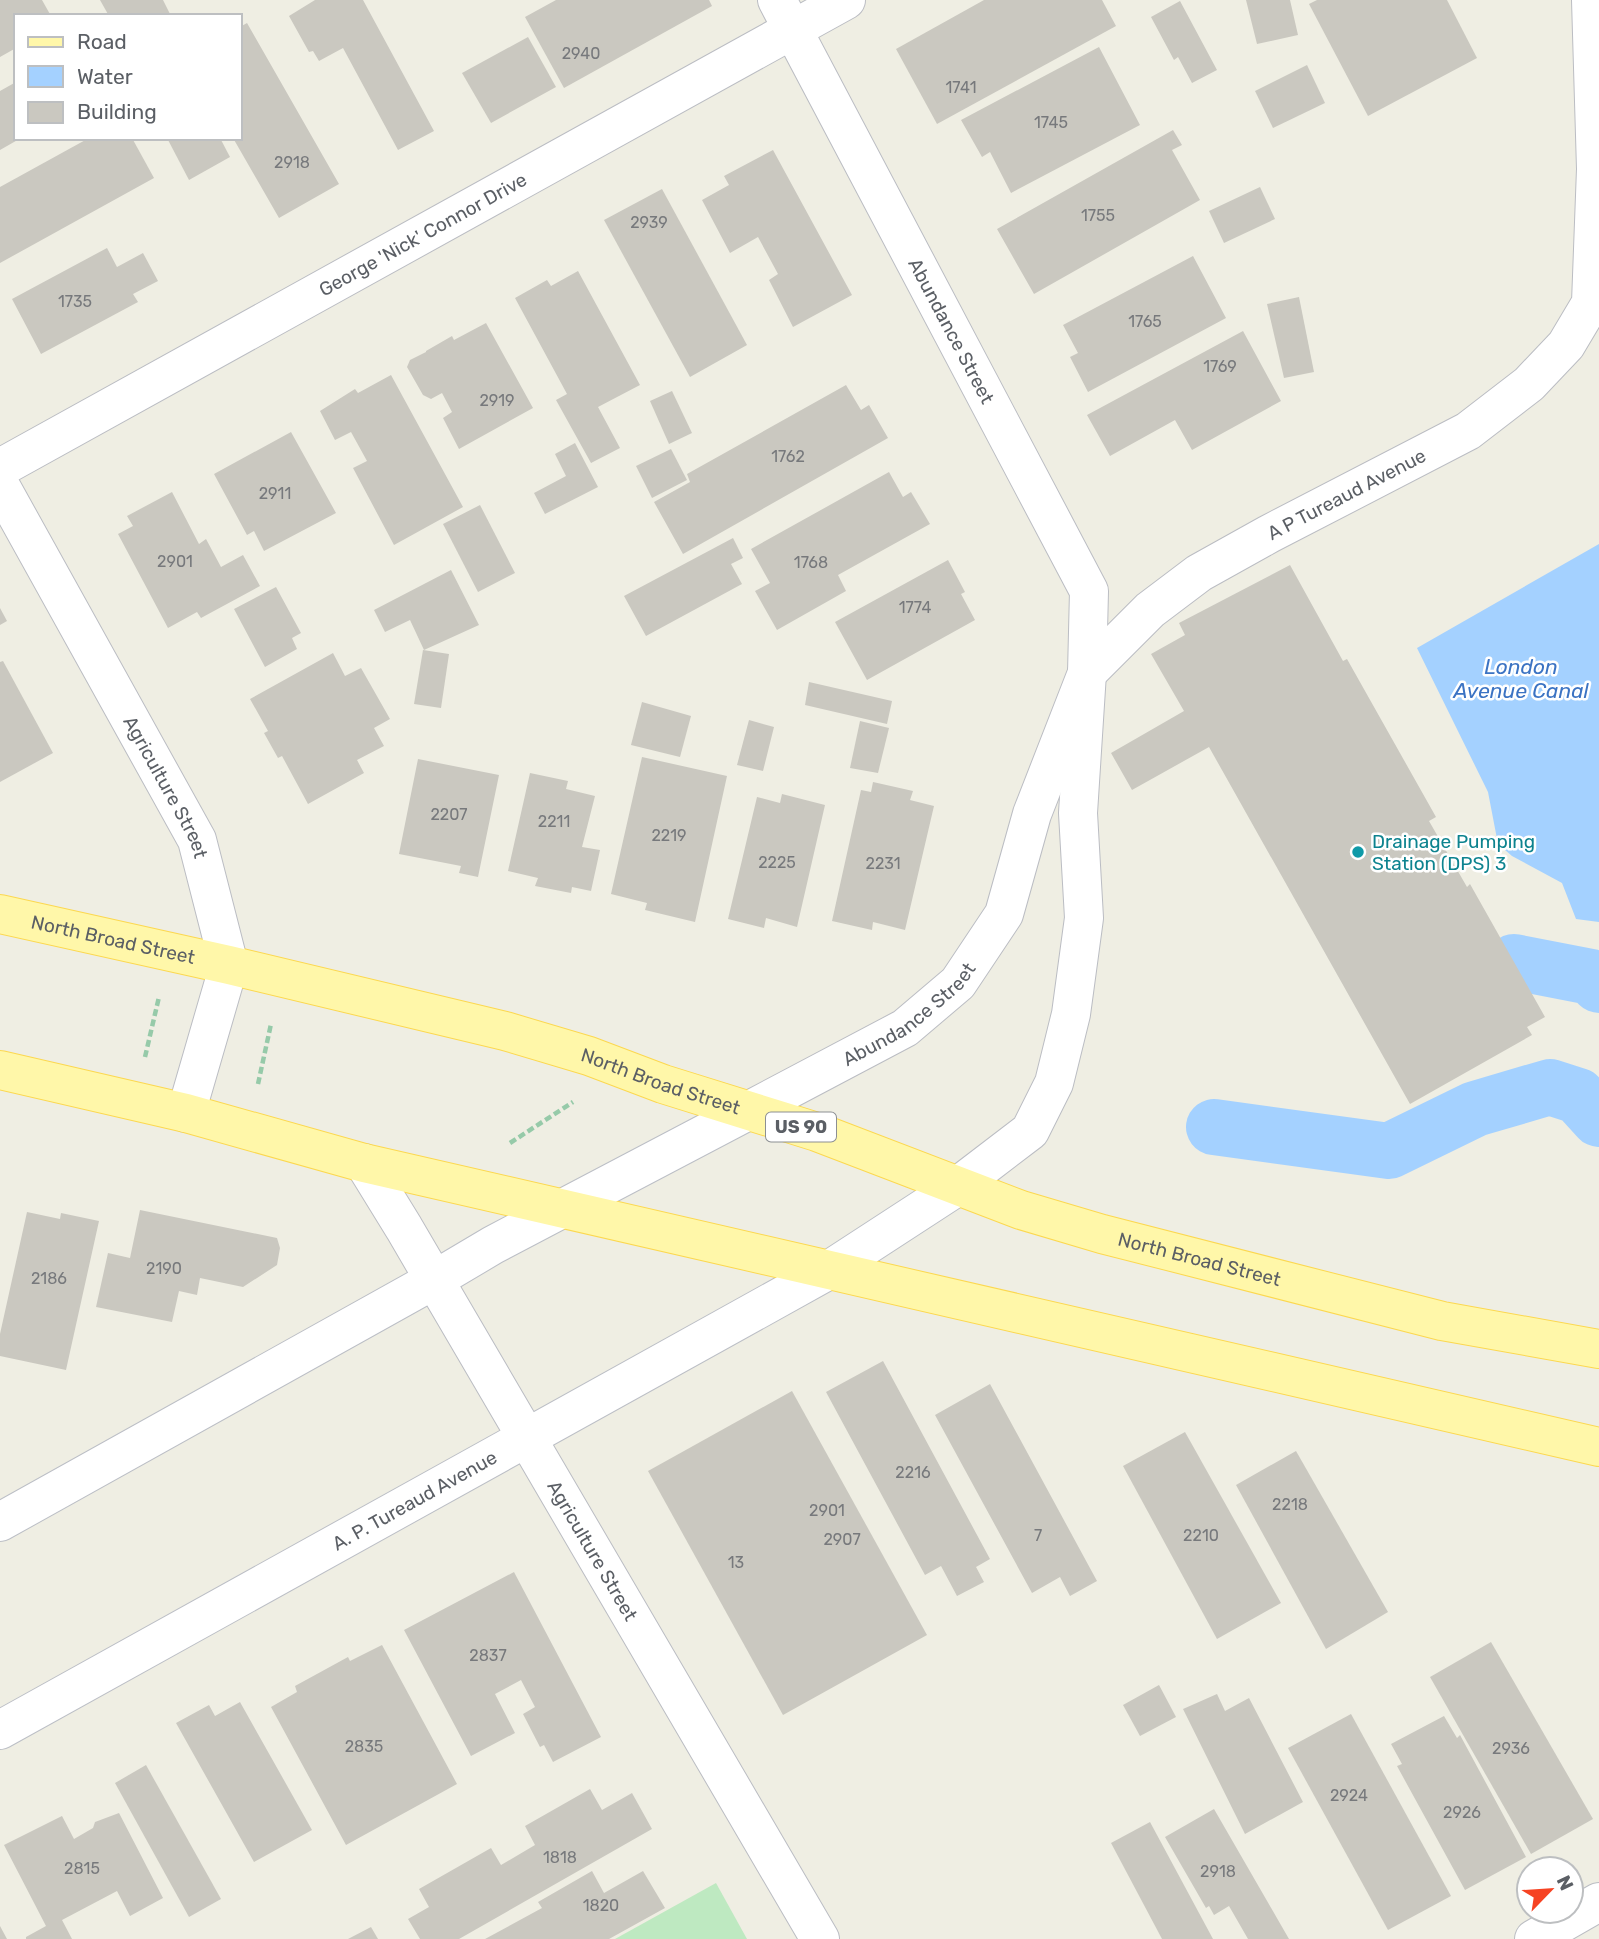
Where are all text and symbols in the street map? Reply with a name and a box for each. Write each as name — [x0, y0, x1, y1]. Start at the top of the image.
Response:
legend — [14, 14, 242, 140]
text: Road — [77, 29, 127, 54]
house number: 2940 — [562, 44, 600, 63]
text: Water — [77, 64, 133, 89]
house number: 1741 — [946, 78, 976, 97]
text: Building — [77, 99, 157, 124]
house number: 1745 — [1034, 113, 1068, 132]
house number: 2918 — [274, 153, 310, 172]
street label: George 'Nick' Connor Drive — [315, 168, 531, 301]
house number: 1755 — [1081, 206, 1115, 225]
house number: 2939 — [630, 213, 668, 232]
street label: Abundance Street — [903, 254, 999, 408]
house number: 1735 — [58, 292, 92, 311]
house number: 1765 — [1128, 312, 1162, 331]
house number: 1769 — [1203, 357, 1237, 376]
house number: 2919 — [479, 391, 515, 410]
street label: A P Tureaud Avenue — [1263, 444, 1430, 545]
house number: 1762 — [771, 447, 805, 466]
house number: 2911 — [259, 484, 291, 503]
house number: 2901 — [157, 552, 193, 571]
house number: 1768 — [794, 553, 828, 572]
house number: 1774 — [899, 598, 931, 617]
water label: London Avenue Canal — [1452, 654, 1589, 703]
street label: Agriculture Street — [118, 712, 212, 861]
house number: 2207 — [430, 805, 468, 824]
house number: 2211 — [538, 812, 570, 831]
house number: 2219 — [651, 826, 687, 845]
place label: Drainage Pumping Station (DPS) 3 — [1372, 830, 1535, 875]
marker: Drainage Pumping Station (DPS) 3 — [1350, 844, 1366, 860]
house number: 2225 — [758, 853, 796, 872]
house number: 2231 — [866, 854, 900, 873]
street label: North Broad Street — [29, 910, 198, 969]
street label: Abundance Street — [839, 958, 981, 1071]
street label: North Broad Street — [578, 1043, 744, 1120]
road number: US 90 — [766, 1112, 836, 1142]
street label: North Broad Street — [1116, 1228, 1284, 1291]
house number: 2190 — [146, 1259, 182, 1278]
house number: 2186 — [31, 1269, 67, 1288]
street label: A. P. Tureaud Avenue — [328, 1446, 501, 1555]
house number: 2216 — [895, 1463, 931, 1482]
street label: Agriculture Street — [542, 1477, 643, 1626]
house number: 2218 — [1272, 1495, 1308, 1514]
house number: 2901 — [809, 1501, 845, 1520]
house number: 7 — [1034, 1526, 1042, 1545]
house number: 2210 — [1183, 1526, 1219, 1545]
house number: 2907 — [823, 1530, 861, 1549]
house number: 13 — [728, 1553, 744, 1572]
house number: 2837 — [469, 1646, 507, 1665]
house number: 2835 — [345, 1737, 383, 1756]
house number: 2936 — [1492, 1739, 1530, 1758]
house number: 2924 — [1330, 1786, 1368, 1805]
house number: 2926 — [1443, 1803, 1481, 1822]
house number: 1818 — [543, 1848, 577, 1867]
north arrow — [1515, 1855, 1585, 1925]
house number: 2815 — [64, 1859, 100, 1878]
house number: 2918 — [1200, 1862, 1236, 1881]
text: N — [1552, 1872, 1578, 1894]
house number: 1820 — [583, 1896, 619, 1915]

